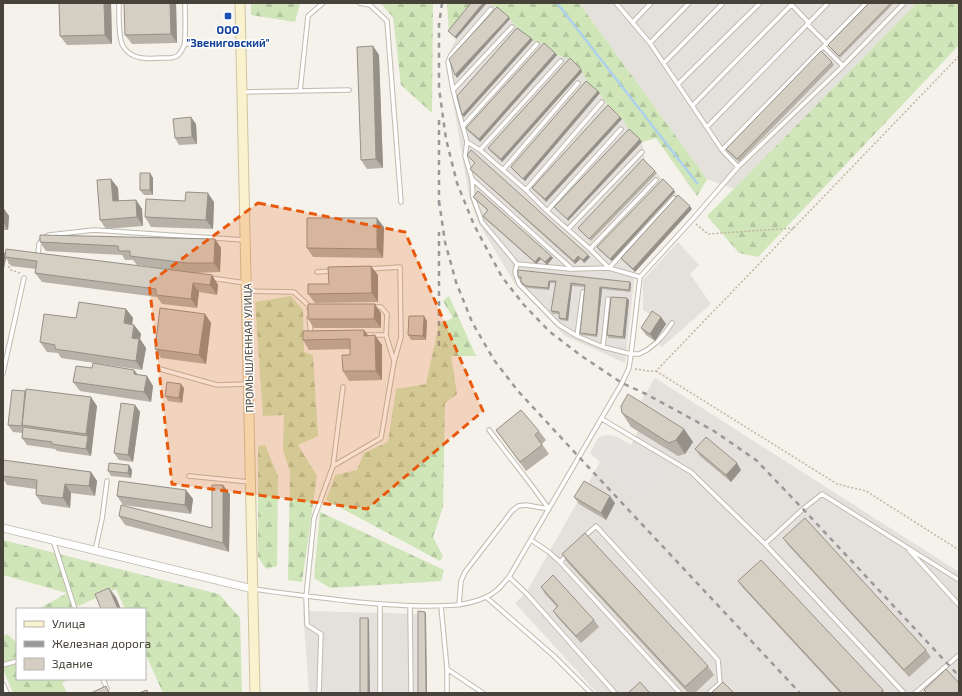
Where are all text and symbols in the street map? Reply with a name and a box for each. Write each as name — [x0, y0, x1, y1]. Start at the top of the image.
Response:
marker: ООО "Звениговский" — [223, 11, 233, 21]
place label: ООО "Звениговский" — [186, 23, 270, 49]
street label: ПРОМЫШЛЕННАЯ УЛИЦА — [240, 283, 256, 413]
legend — [16, 608, 146, 680]
text: Улица — [52, 616, 85, 630]
text: Железная дорога — [52, 636, 151, 650]
text: Здание — [52, 656, 93, 670]

